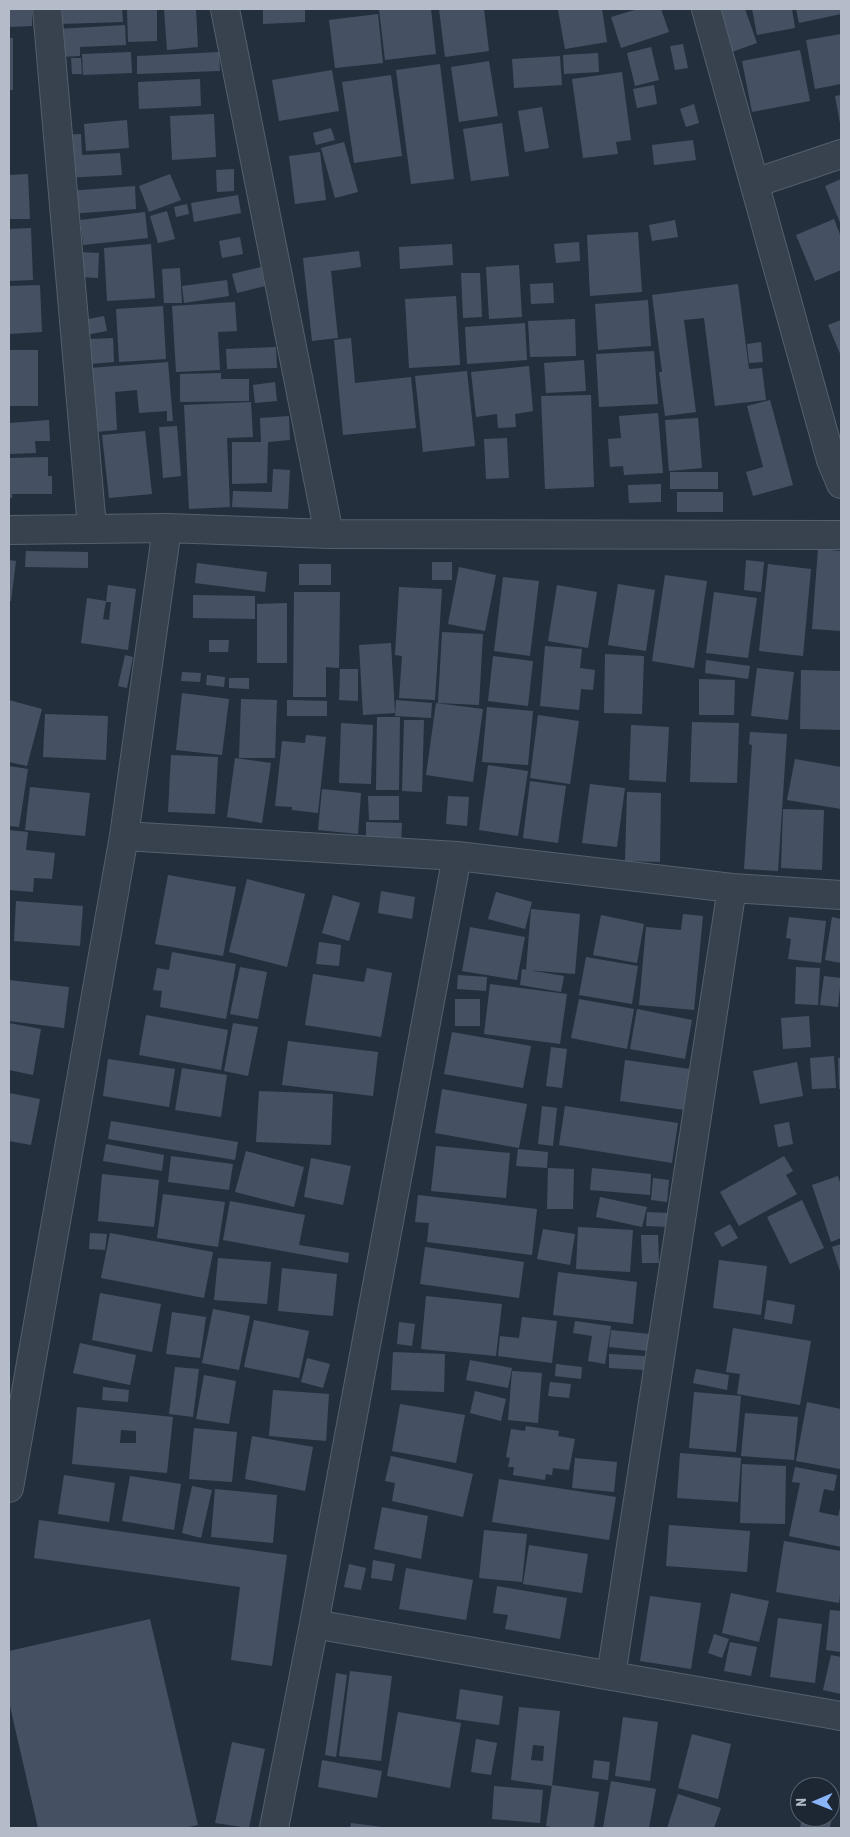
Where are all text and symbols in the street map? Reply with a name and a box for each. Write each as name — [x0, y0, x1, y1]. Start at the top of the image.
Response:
north arrow — [790, 1777, 840, 1827]
text: N — [793, 1798, 809, 1807]

